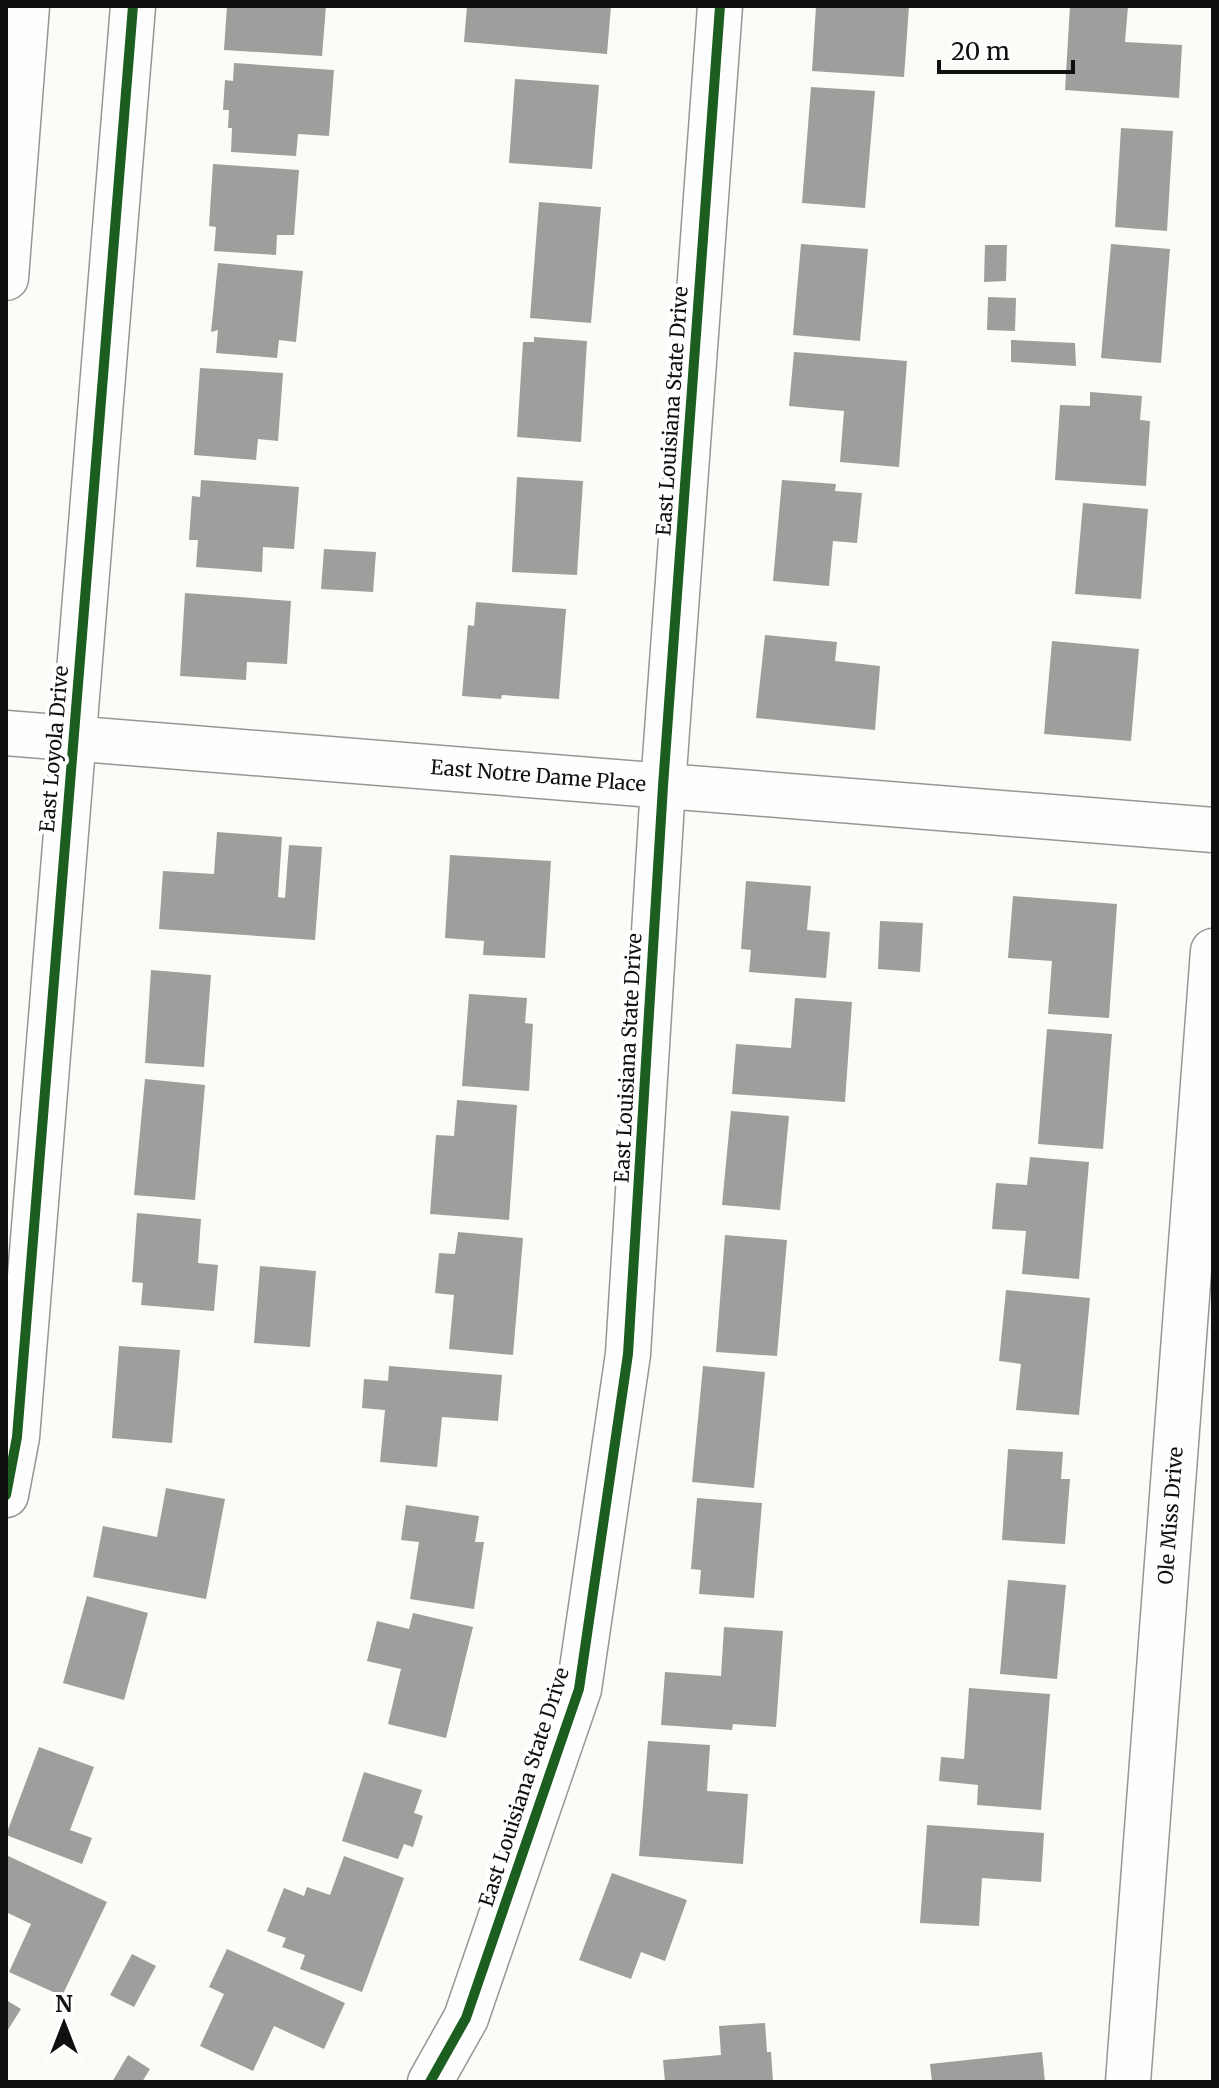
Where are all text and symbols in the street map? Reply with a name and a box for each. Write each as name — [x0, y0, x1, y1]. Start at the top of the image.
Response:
scale bar — [939, 24, 1073, 74]
text: 20 m — [951, 36, 1010, 67]
street label: East Louisiana State Drive — [650, 285, 693, 537]
street label: East Loyola Drive — [34, 665, 73, 833]
street label: East Notre Dame Place — [430, 754, 647, 796]
street label: East Louisiana State Drive — [608, 932, 647, 1183]
street label: Ole Miss Drive — [1152, 1446, 1188, 1585]
street label: East Louisiana State Drive — [473, 1664, 574, 1910]
north arrow — [24, 1984, 104, 2064]
text: N — [55, 1990, 73, 2018]

